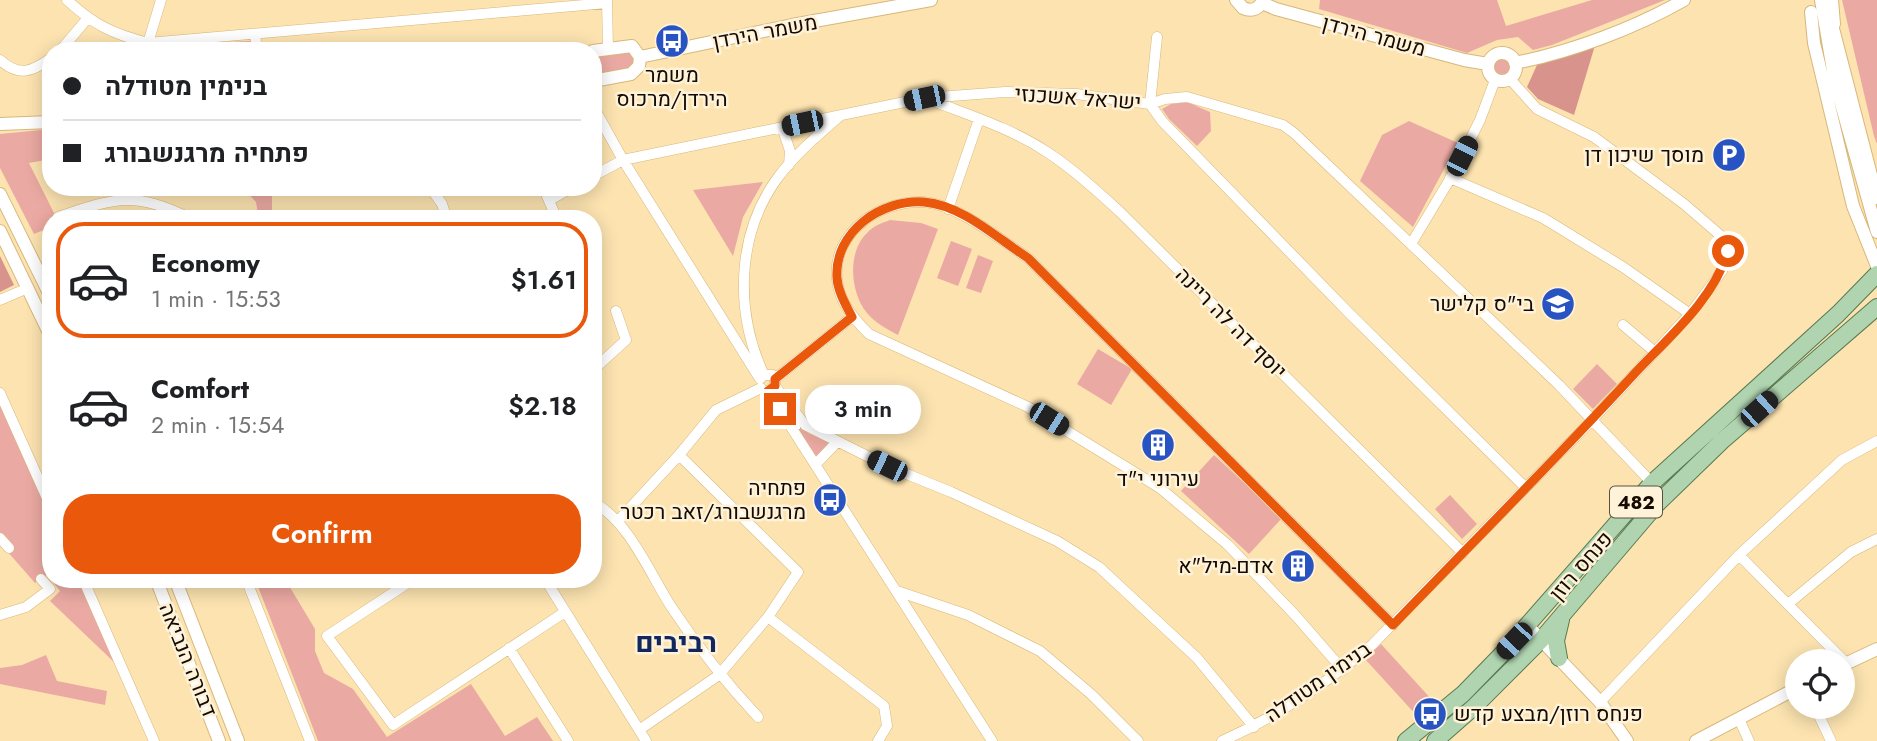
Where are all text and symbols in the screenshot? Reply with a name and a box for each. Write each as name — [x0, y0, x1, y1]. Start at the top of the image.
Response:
street label: משמר הירדן — [710, 7, 820, 57]
street label: משמר הירדן — [1319, 8, 1429, 64]
bus stop icon: משמר הירדן/מרכוס — [653, 22, 691, 60]
place label: משמר הירדן/מרכוס — [616, 60, 728, 114]
text: בנימין מטודלה — [105, 67, 267, 105]
street label: ישראל אשכנזי — [1014, 79, 1142, 117]
car — [902, 83, 947, 113]
car — [780, 108, 825, 138]
car — [1444, 133, 1481, 179]
text: פתחיה מרגנשבורג — [105, 134, 309, 172]
parking icon: מוסך שיכון דן — [1710, 136, 1748, 174]
place label: מוסך שיכון דן — [1585, 140, 1704, 170]
route start — [1712, 235, 1744, 267]
text: Economy — [151, 244, 260, 282]
icon: car — [67, 249, 130, 312]
text: $1.61 — [511, 261, 577, 299]
street label: יוסף דה לה ריינה — [1169, 261, 1293, 385]
text: 1 min · 15:53 — [151, 282, 281, 316]
school or university icon: בי"ס קלישר — [1539, 285, 1577, 323]
place label: בי"ס קלישר — [1430, 289, 1534, 319]
text: Comfort — [151, 370, 249, 408]
icon: car — [67, 375, 130, 438]
callout: 3 min — [804, 384, 920, 434]
text: $2.18 — [508, 387, 577, 425]
car — [1737, 387, 1782, 431]
text: 3 min — [834, 392, 892, 426]
route end — [764, 393, 796, 425]
car — [1026, 399, 1073, 439]
text: 2 min · 15:54 — [151, 408, 284, 442]
building icon: עירוני י"ד — [1139, 426, 1177, 464]
car — [864, 447, 911, 485]
place label: עירוני י"ד — [1117, 464, 1199, 494]
place label: פתחיה מרגנשבורג/זאב רכטר — [620, 473, 806, 527]
bus stop icon: פתחיה מרגנשבורג/זאב רכטר — [811, 481, 849, 519]
road number: 482 — [1610, 486, 1662, 517]
button: Confirm — [63, 494, 581, 574]
street label: פנחס רוזן — [1542, 525, 1620, 607]
building icon: אדם-מיל"א — [1279, 547, 1317, 585]
place label: אדם-מיל"א — [1178, 551, 1274, 581]
street label: דבורה הנביאה — [152, 599, 224, 721]
car — [1492, 618, 1537, 664]
district label: רביבים — [635, 622, 717, 663]
street label: בנימין מטודלה — [1259, 634, 1377, 730]
map controls — [1785, 649, 1855, 719]
button: locate — [1785, 649, 1855, 719]
bus stop icon: פנחס רוזן/מבצע קדש — [1411, 695, 1449, 733]
place label: פנחס רוזן/מבצע קדש — [1454, 699, 1643, 729]

